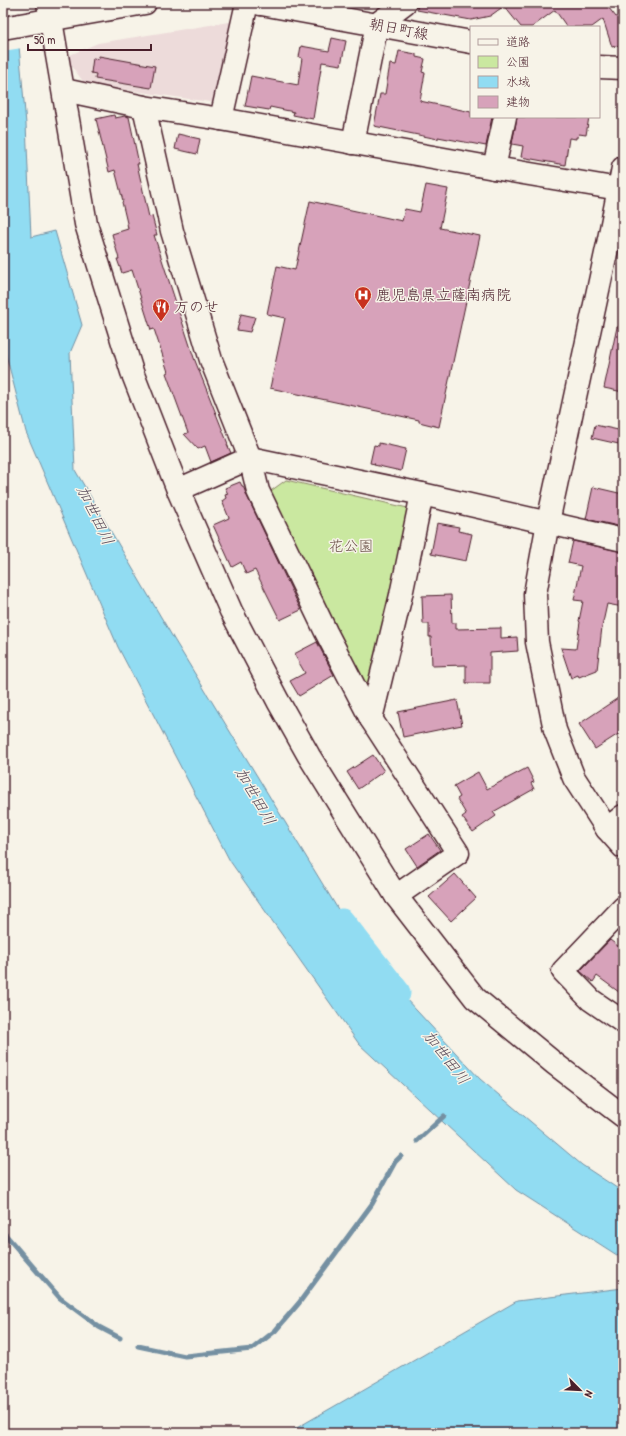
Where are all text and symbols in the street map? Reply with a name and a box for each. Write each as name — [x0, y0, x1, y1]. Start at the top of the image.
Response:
street label: 朝日町線 — [368, 12, 431, 45]
scale bar — [28, 26, 151, 52]
legend — [470, 26, 600, 118]
text: 50 m — [34, 31, 55, 48]
text: 道路 — [506, 33, 530, 50]
text: 公園 — [506, 53, 530, 70]
text: 水域 — [506, 73, 530, 90]
text: 建物 — [506, 93, 530, 110]
place label: 鹿児島県立薩南病院 — [376, 284, 511, 305]
hospital icon: 鹿児島県立薩南病院 — [353, 285, 373, 310]
place label: 万のせ — [174, 296, 219, 317]
restaurant icon: 万のせ — [151, 297, 171, 322]
water label: 加世田川 — [72, 481, 120, 549]
park label: 花公園 — [328, 535, 374, 556]
water label: 加世田川 — [230, 763, 282, 829]
water label: 加世田川 — [419, 1025, 475, 1089]
north arrow — [560, 1370, 600, 1410]
text: N — [581, 1389, 597, 1400]

